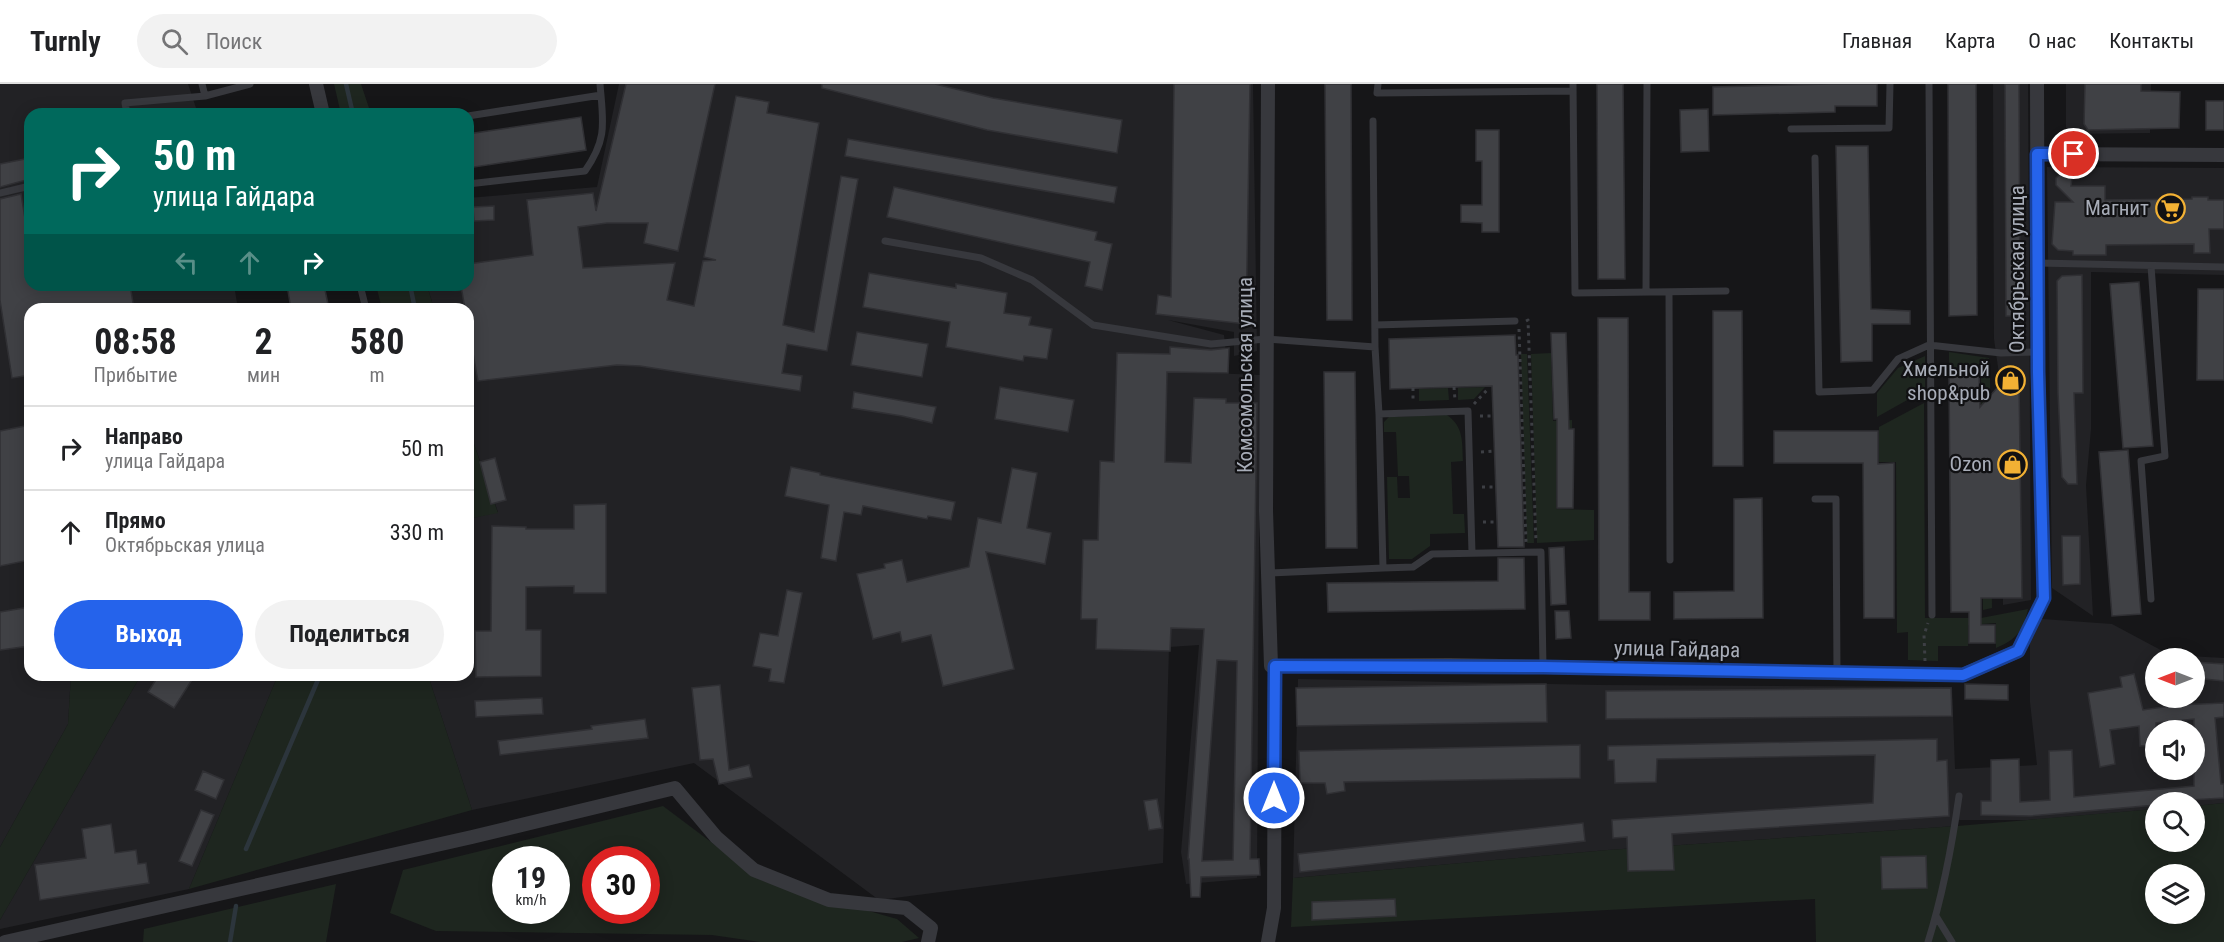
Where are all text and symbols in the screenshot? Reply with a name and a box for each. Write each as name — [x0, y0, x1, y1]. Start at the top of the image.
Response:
search box — [137, 14, 557, 68]
text: Turnly — [30, 25, 101, 58]
icon: search — [158, 25, 191, 58]
text: Поиск — [206, 29, 262, 54]
text: Главная — [1842, 29, 1912, 53]
text: Карта — [1945, 29, 1995, 53]
text: О нас — [2028, 29, 2076, 53]
text: Контакты — [2109, 29, 2194, 53]
pin — [2048, 128, 2099, 179]
text: 50 m — [153, 131, 236, 180]
icon: right — [54, 132, 132, 210]
icon: arrive — [2057, 137, 2090, 170]
text: улица Гайдара — [153, 181, 315, 213]
street label: Октябрьская улица — [2005, 185, 2029, 353]
supermarket icon: Магнит — [2154, 192, 2186, 224]
place label: Магнит — [2085, 196, 2149, 220]
icon: left — [170, 246, 203, 279]
icon: ahead — [233, 246, 266, 279]
icon: right — [296, 246, 329, 279]
street label: Комсомольская улица — [1233, 277, 1257, 473]
text: 08:58 — [94, 321, 177, 363]
text: 2 — [254, 321, 273, 363]
text: 580 — [350, 321, 404, 363]
place label: Хмельной shop&pub — [1902, 357, 1990, 405]
text: Прибытие — [94, 363, 177, 387]
text: мин — [247, 363, 280, 387]
text: m — [370, 363, 385, 387]
shop icon: Хмельной shop&pub — [1995, 365, 2027, 397]
text: Направо — [105, 424, 183, 449]
icon: right — [54, 432, 87, 465]
text: 50 m — [401, 436, 444, 461]
shop icon: Ozon — [1997, 448, 2029, 480]
text: улица Гайдара — [105, 449, 225, 473]
place label: Ozon — [1950, 452, 1992, 476]
text: Прямо — [105, 508, 166, 533]
icon: ahead — [54, 516, 87, 549]
text: 330 m — [390, 520, 444, 545]
text: Октябрьская улица — [105, 533, 265, 557]
button: Выход — [54, 600, 243, 669]
button: Поделиться — [255, 600, 444, 669]
street label: улица Гайдара — [1614, 636, 1740, 662]
north arrow — [2145, 648, 2205, 708]
map controls — [2145, 648, 2205, 924]
button: sound — [2145, 720, 2205, 780]
position arrow — [1242, 766, 1306, 830]
button: search — [2145, 792, 2205, 852]
speed limit sign: 30 — [582, 846, 660, 924]
text: 19 — [516, 860, 546, 895]
button: layers — [2145, 864, 2205, 924]
text: km/h — [516, 891, 546, 909]

